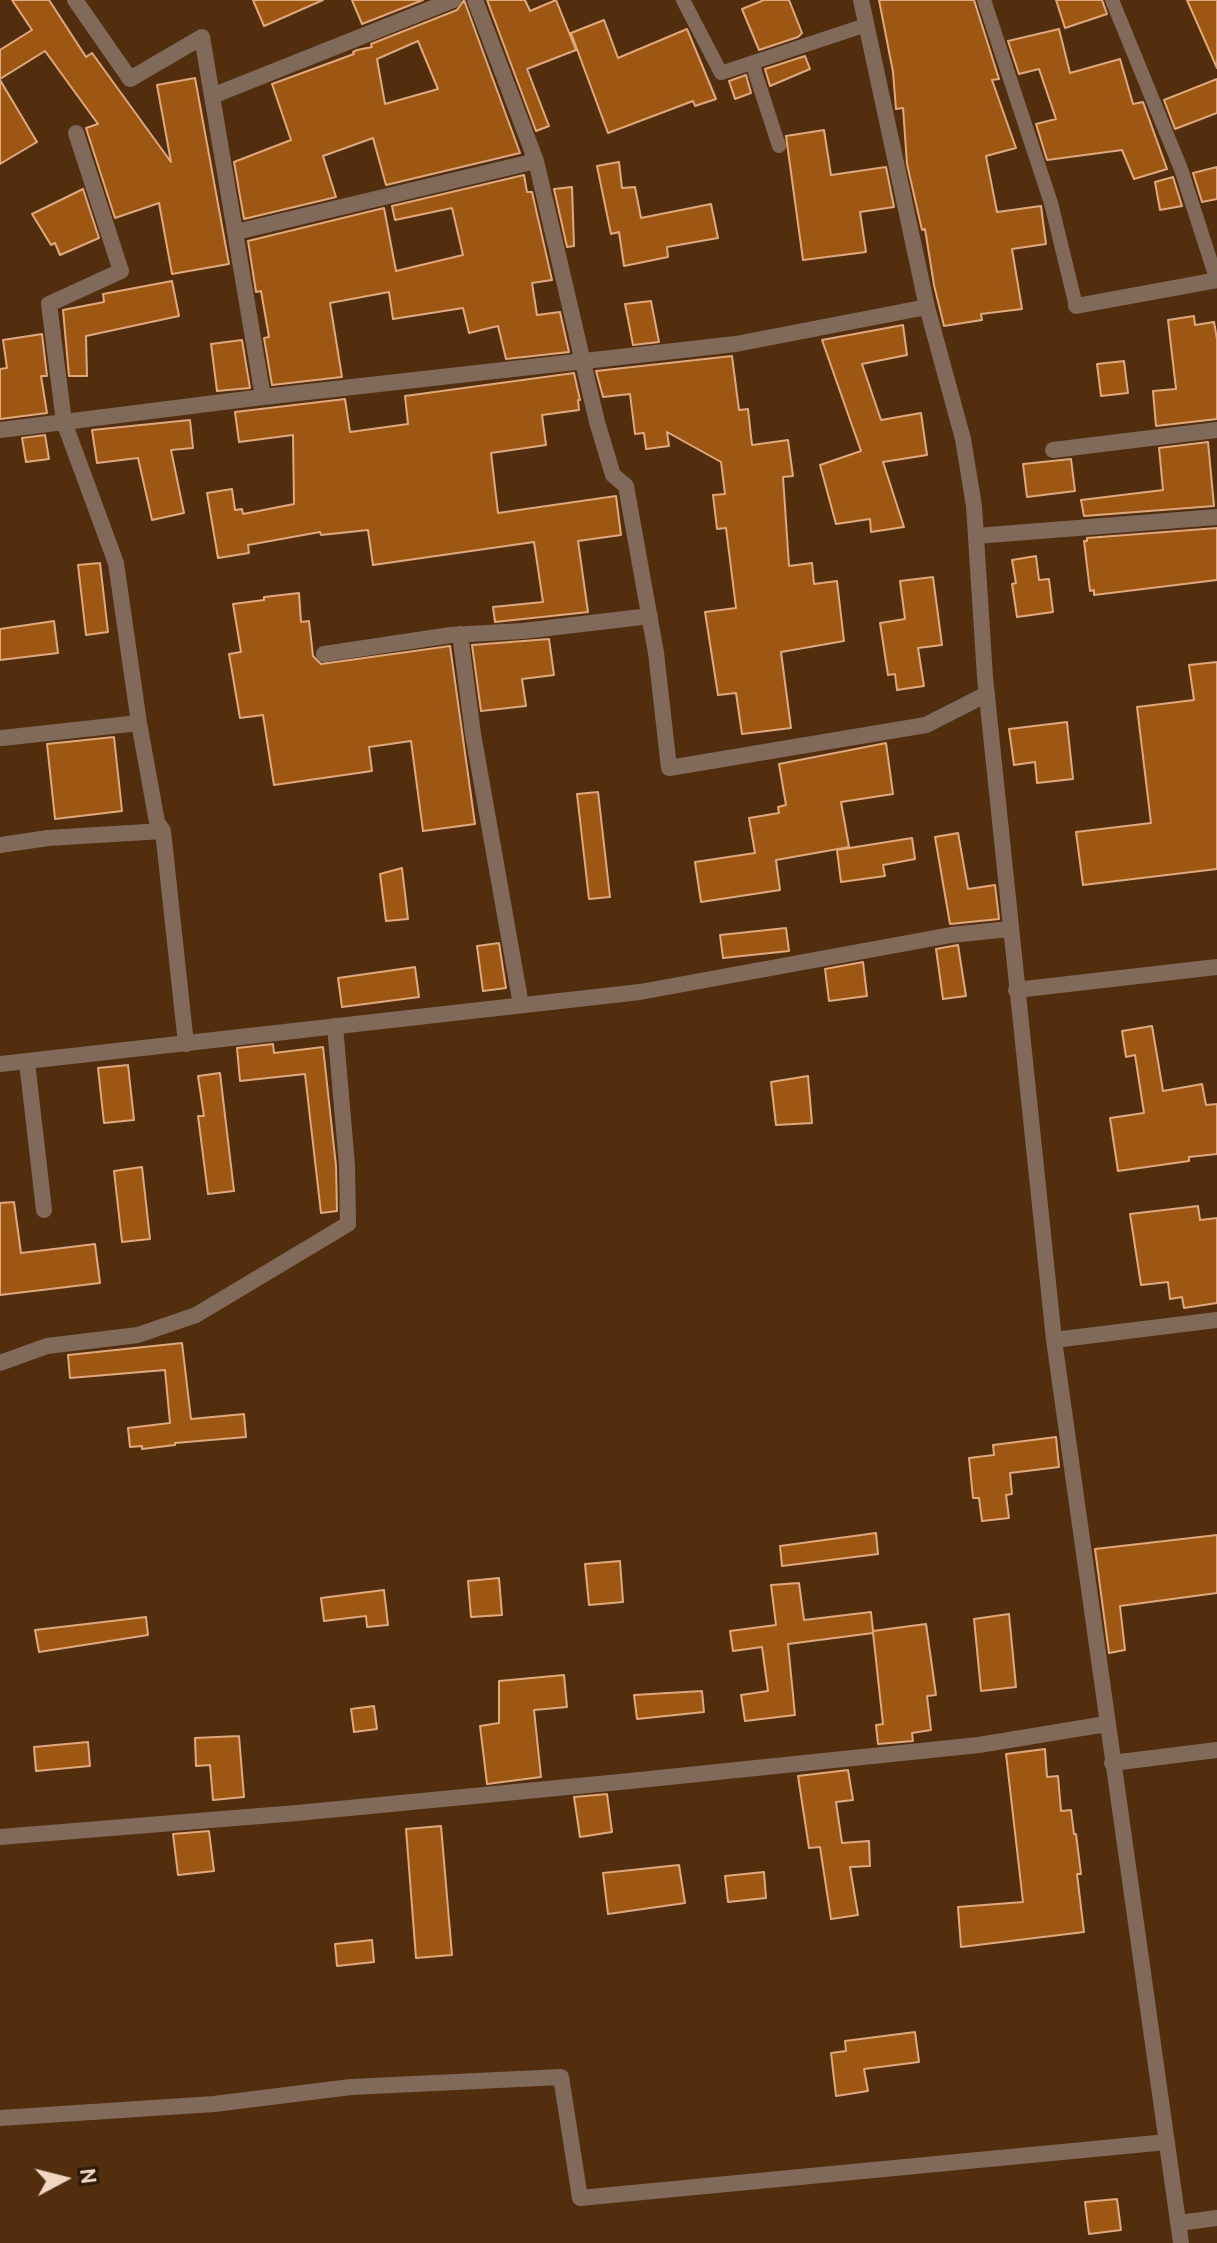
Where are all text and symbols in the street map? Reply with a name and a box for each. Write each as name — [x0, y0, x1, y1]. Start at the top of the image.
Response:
north arrow — [24, 2139, 104, 2219]
text: N — [74, 2167, 103, 2185]

